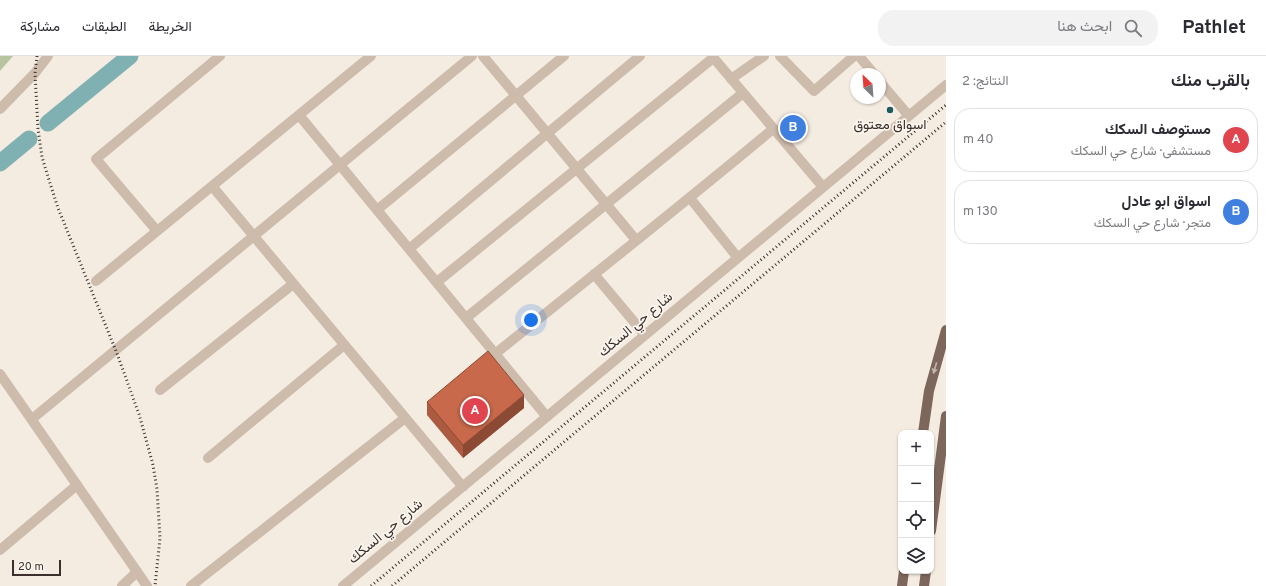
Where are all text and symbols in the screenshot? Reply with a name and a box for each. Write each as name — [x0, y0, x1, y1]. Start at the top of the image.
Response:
search box — [878, 10, 1158, 46]
text: Pathlet — [1182, 16, 1246, 40]
icon: search — [1122, 17, 1144, 39]
text: ابحث هنا — [1057, 18, 1112, 37]
text: مشاركة — [20, 19, 60, 36]
text: الطبقات — [82, 19, 126, 36]
text: الخريطة — [148, 19, 192, 36]
north arrow — [850, 68, 886, 104]
text: بالقرب منك — [1171, 71, 1250, 93]
text: النتائج: 2 — [962, 74, 1008, 90]
marker: اسواق معتوق — [885, 105, 895, 115]
pin: B — [780, 113, 806, 143]
place label: اسواق معتوق — [853, 117, 927, 134]
text: مستوصف السكك — [1105, 121, 1211, 140]
text: 40 m — [963, 132, 994, 148]
text: A — [1231, 132, 1241, 148]
text: مستشفى · شارع حي السكك — [1071, 144, 1211, 160]
text: اسواق ابو عادل — [1122, 193, 1211, 212]
text: 130 m — [963, 204, 998, 220]
text: B — [1232, 204, 1241, 220]
text: متجر · شارع حي السكك — [1094, 216, 1211, 232]
street label: شارع حي السكك — [595, 289, 678, 363]
your location — [521, 310, 541, 330]
one-way arrow — [932, 362, 938, 374]
pin: A — [462, 396, 488, 426]
map controls — [898, 430, 934, 574]
button: + — [898, 430, 934, 466]
button: − — [898, 466, 934, 502]
street label: شارع حي السكك — [345, 496, 428, 570]
button: locate — [898, 502, 934, 538]
button: layers — [898, 538, 934, 574]
scale bar — [12, 558, 61, 577]
text: 20 m — [18, 560, 44, 574]

